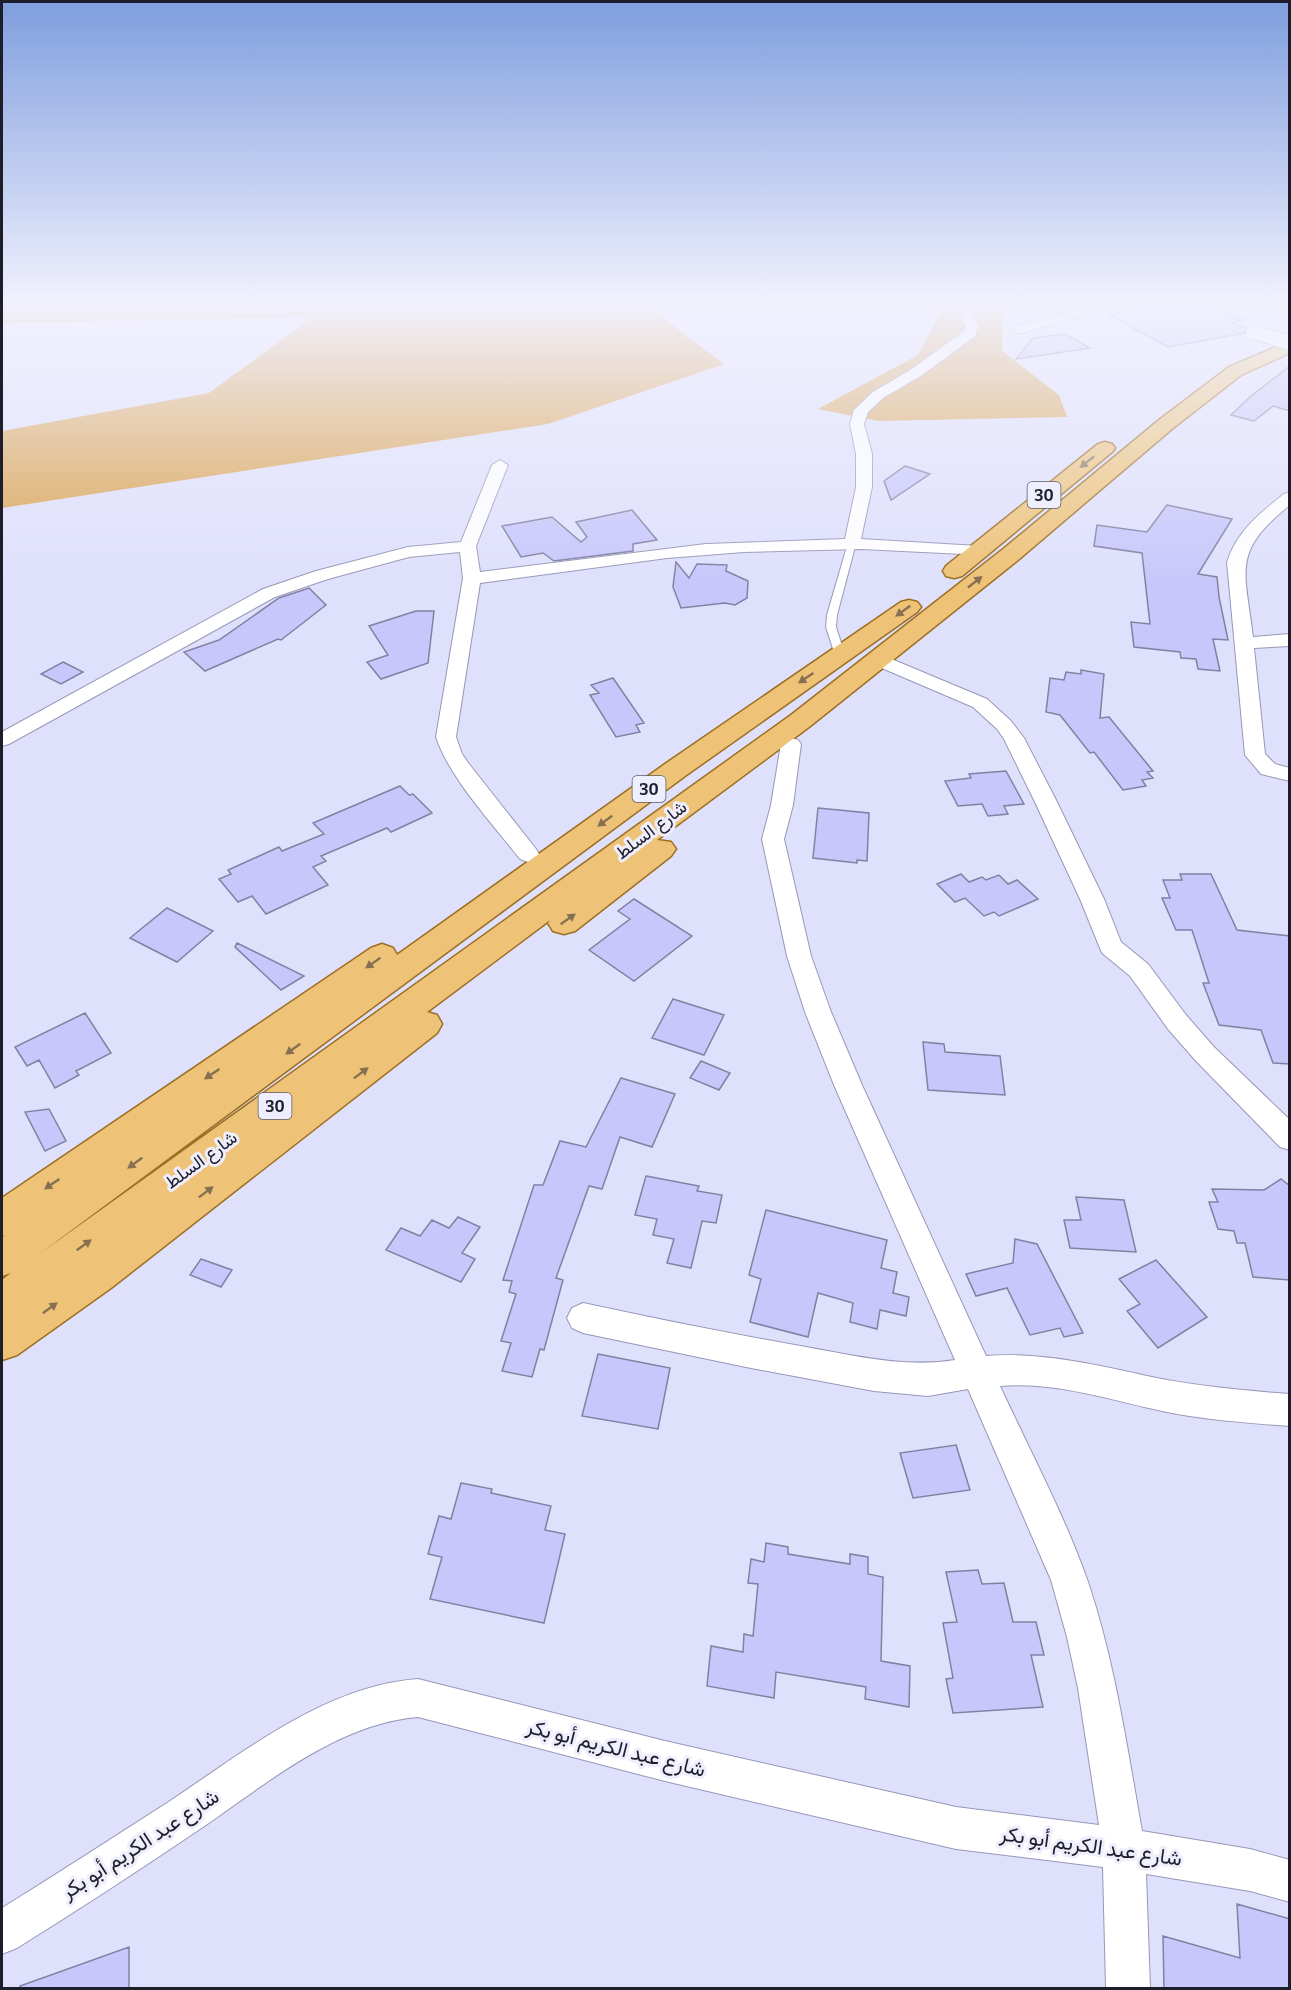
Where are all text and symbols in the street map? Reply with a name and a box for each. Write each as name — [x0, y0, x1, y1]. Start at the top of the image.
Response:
one-way arrow — [1079, 455, 1095, 468]
road number: 30 — [1028, 482, 1060, 508]
one-way arrow — [967, 576, 983, 589]
one-way arrow — [895, 605, 911, 617]
one-way arrow — [798, 673, 814, 684]
road number: 30 — [632, 776, 666, 802]
street label: شارع السلط — [611, 796, 692, 865]
one-way arrow — [598, 815, 613, 827]
one-way arrow — [560, 913, 576, 925]
one-way arrow — [365, 957, 381, 969]
one-way arrow — [285, 1043, 301, 1055]
one-way arrow — [353, 1067, 369, 1079]
one-way arrow — [205, 1068, 221, 1080]
road number: 30 — [258, 1093, 292, 1119]
street label: شارع السلط — [161, 1126, 242, 1194]
one-way arrow — [128, 1157, 144, 1169]
one-way arrow — [44, 1178, 60, 1190]
one-way arrow — [198, 1186, 214, 1198]
one-way arrow — [76, 1239, 92, 1251]
one-way arrow — [43, 1303, 58, 1315]
street label: شارع عبد الكريم أبو بكر — [523, 1713, 708, 1784]
street label: شارع عبد الكريم أبو بكر — [55, 1783, 225, 1906]
street label: شارع عبد الكريم أبو بكر — [997, 1820, 1184, 1873]

